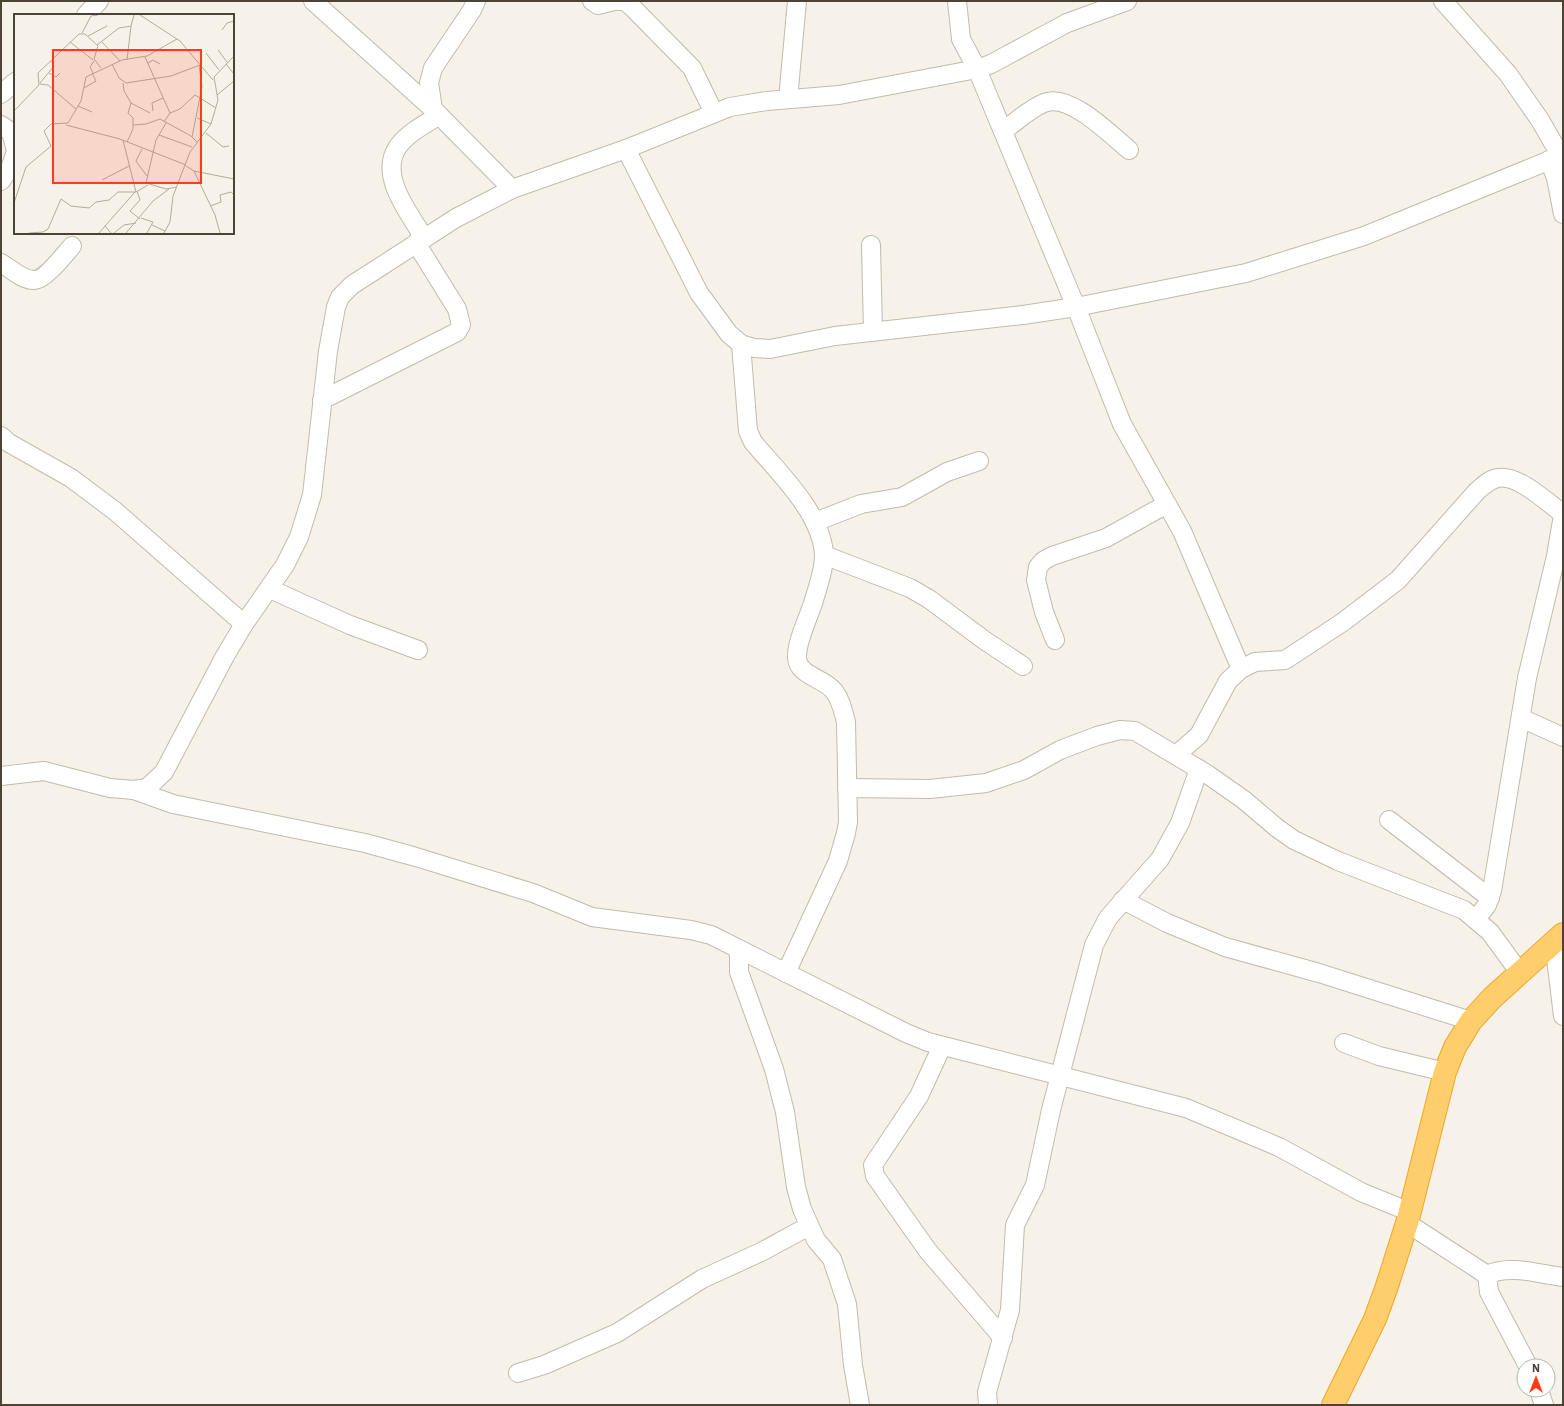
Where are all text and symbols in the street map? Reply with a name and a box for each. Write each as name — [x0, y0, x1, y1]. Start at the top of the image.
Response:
inset map — [14, 14, 234, 234]
north arrow — [1516, 1358, 1556, 1398]
text: N — [1532, 1361, 1540, 1375]

